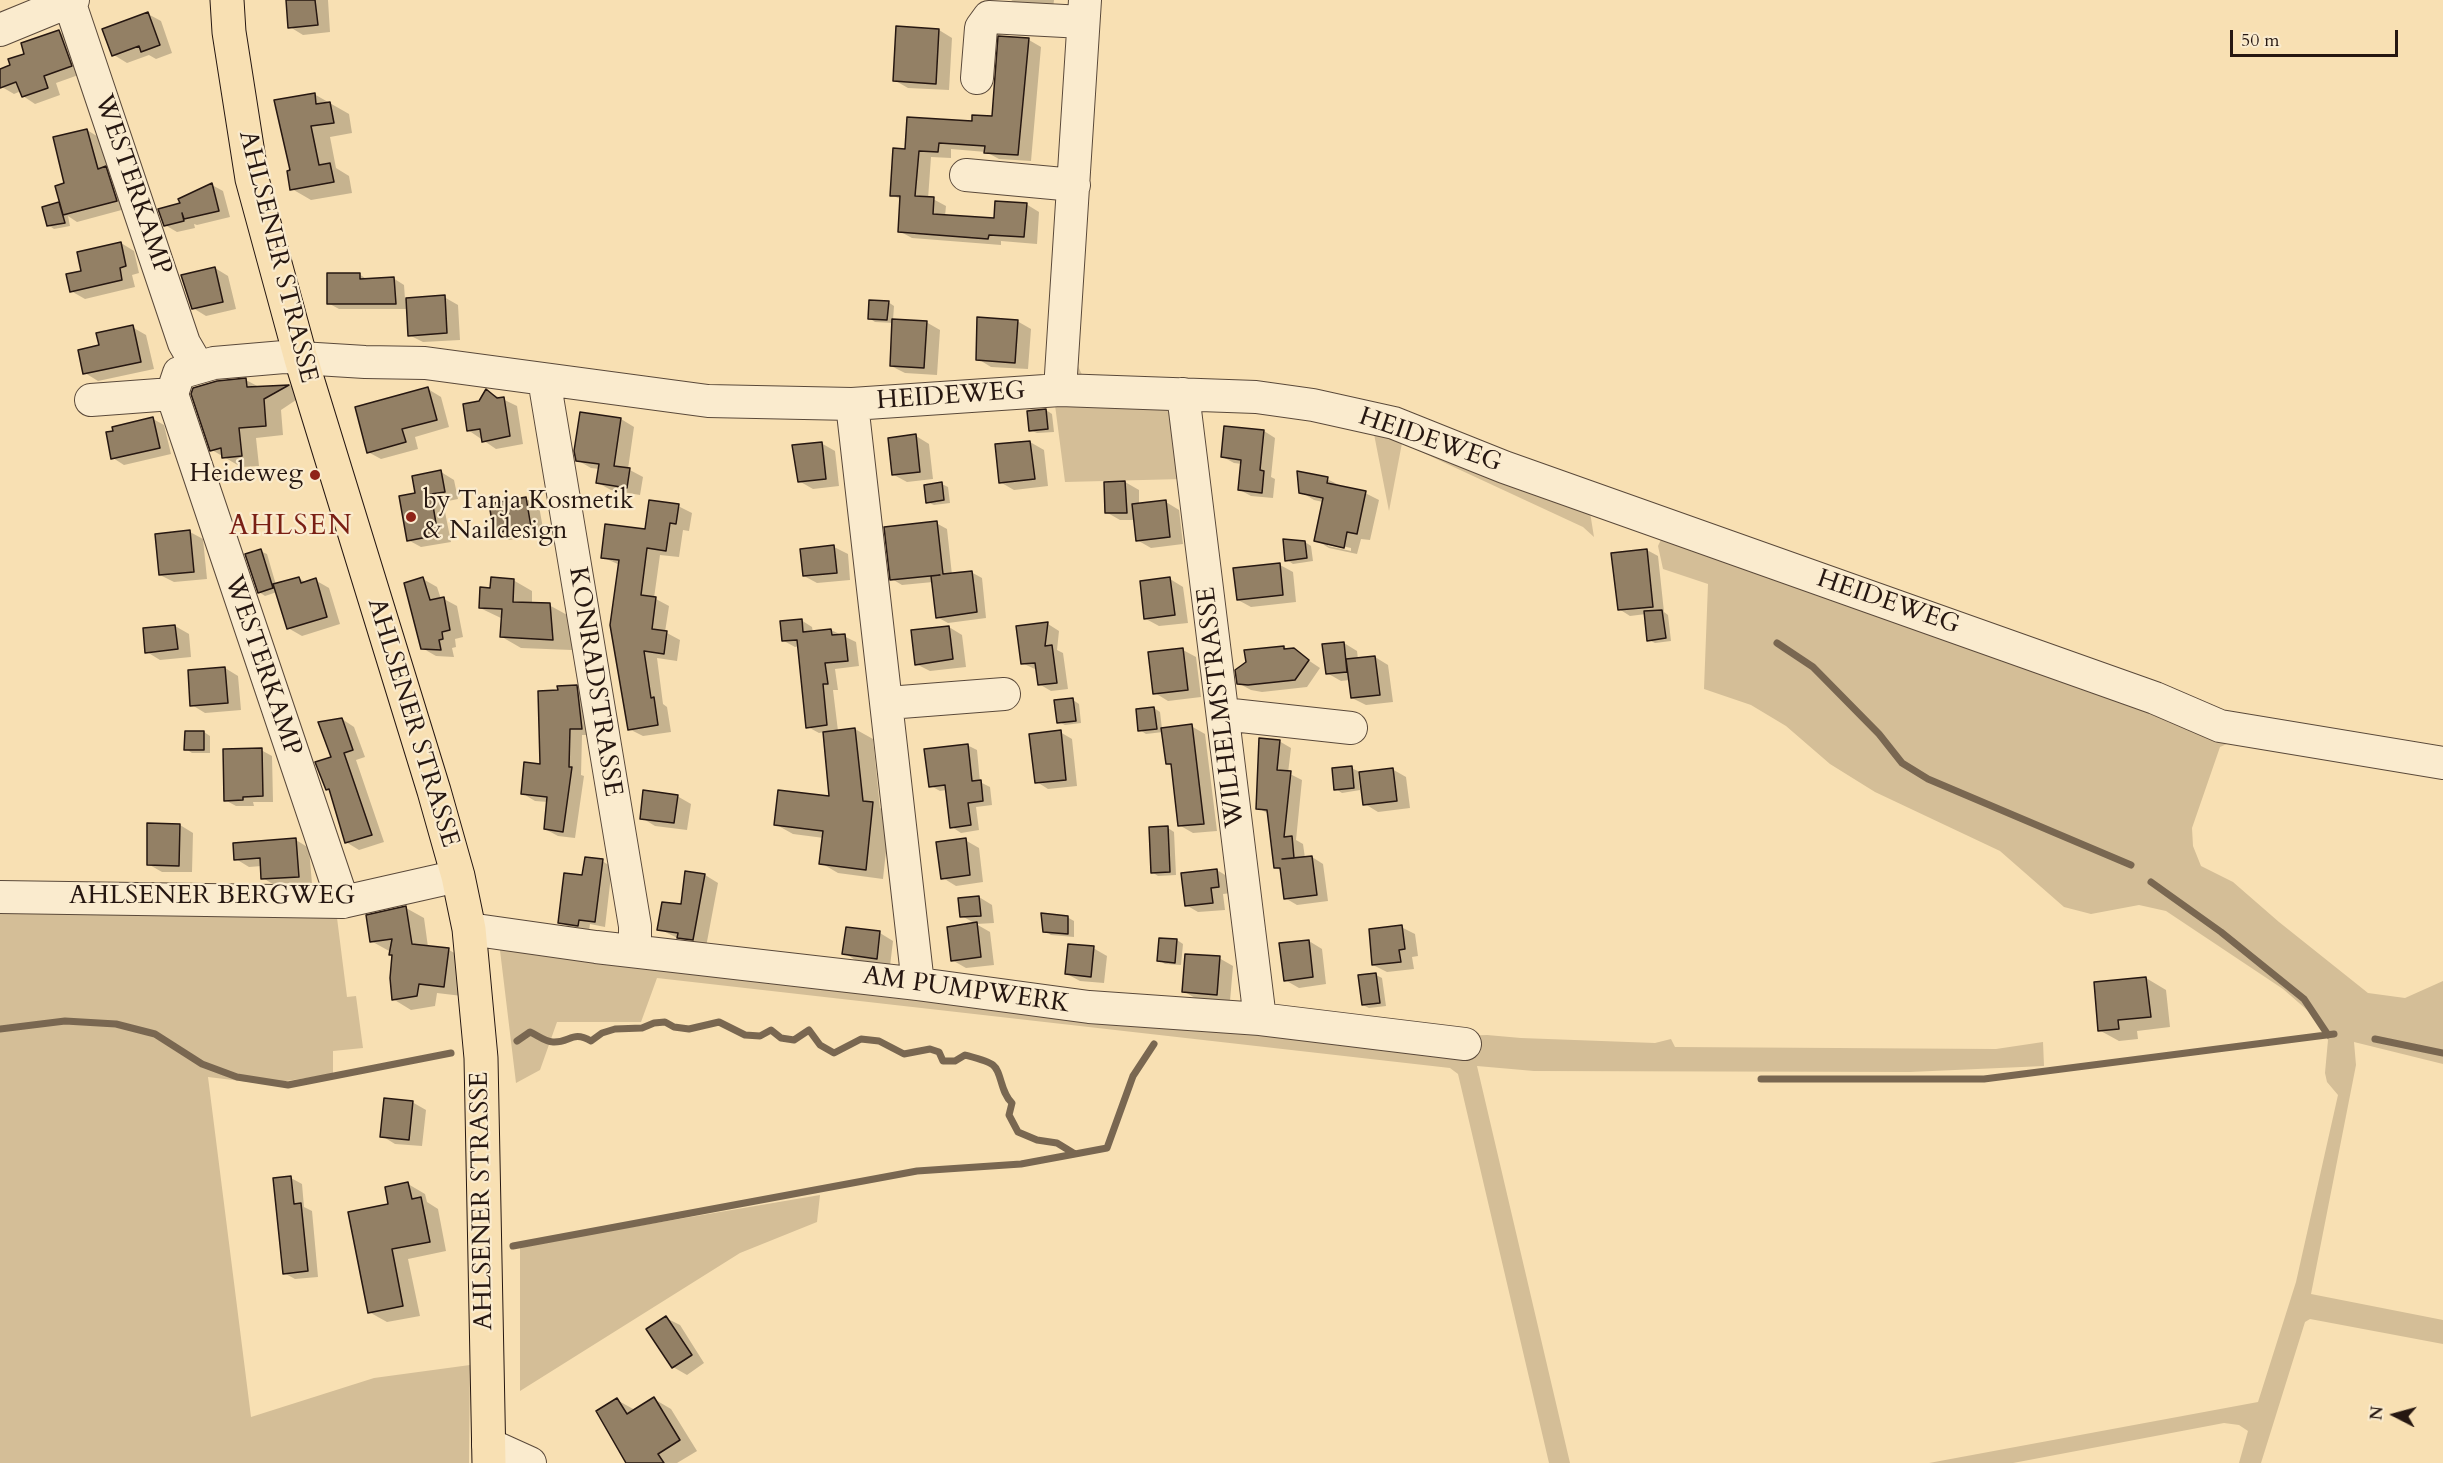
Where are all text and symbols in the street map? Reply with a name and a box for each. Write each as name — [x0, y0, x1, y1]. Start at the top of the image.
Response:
scale bar — [2233, 18, 2401, 56]
text: 50 m — [2241, 28, 2280, 53]
street label: WESTERKAMP — [87, 91, 177, 279]
street label: AHLSENER STRASSE — [231, 128, 323, 386]
street label: HEIDEWEG — [876, 376, 1026, 418]
street label: HEIDEWEG — [1354, 402, 1506, 480]
place label: Heideweg — [189, 459, 303, 491]
marker: Heideweg — [308, 468, 322, 482]
place label: by Tanja Kosmetik & Naildesign — [423, 486, 634, 548]
marker: by Tanja Kosmetik & Naildesign — [404, 510, 418, 524]
district label: AHLSEN — [229, 511, 353, 545]
street label: HEIDEWEG — [1812, 564, 1964, 642]
street label: KONRADSTRASSE — [560, 565, 628, 799]
street label: WESTERKAMP — [217, 572, 307, 760]
street label: WILHELMSTRASSE — [1192, 585, 1252, 829]
street label: AHLSENER STRASSE — [359, 595, 465, 851]
street label: AHLSENER BERGWEG — [69, 881, 355, 913]
street label: AM PUMPWERK — [861, 961, 1071, 1021]
street label: AHLSENER STRASSE — [465, 1071, 501, 1331]
north arrow — [2365, 1385, 2425, 1445]
text: N — [2365, 1405, 2389, 1421]

